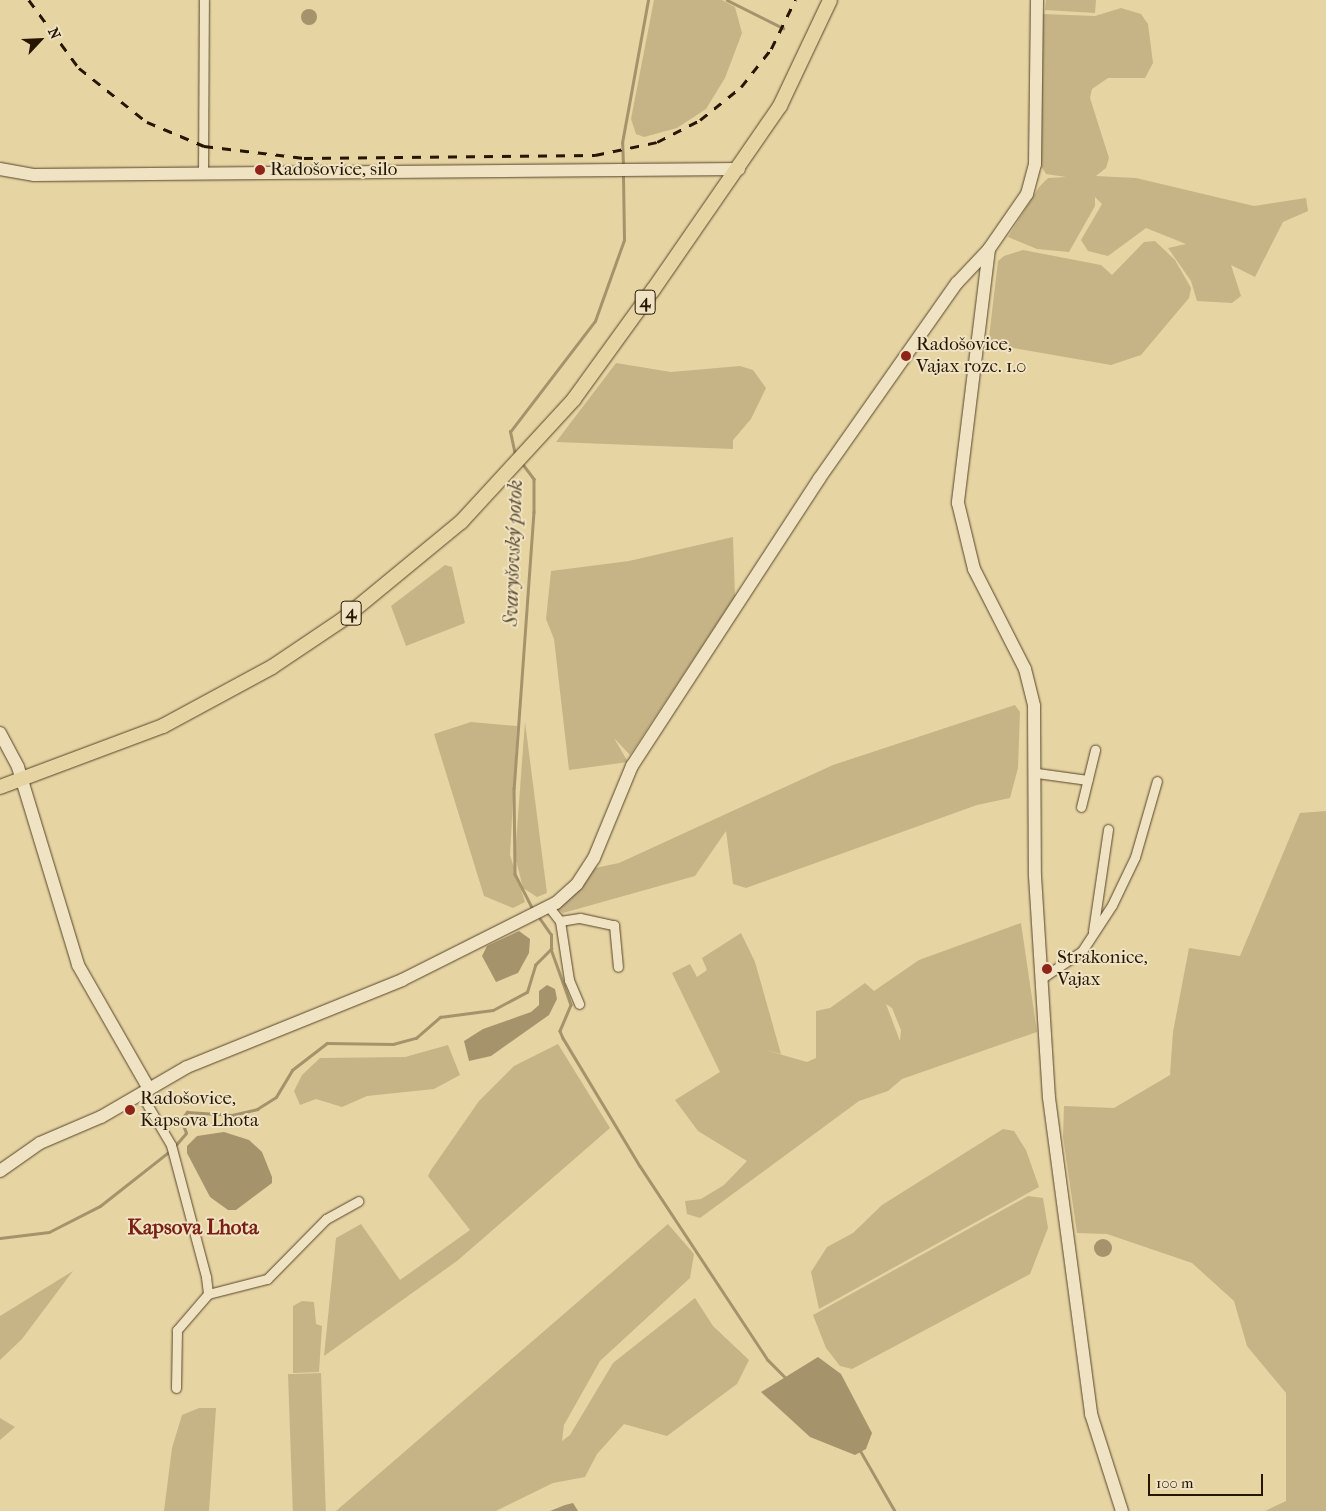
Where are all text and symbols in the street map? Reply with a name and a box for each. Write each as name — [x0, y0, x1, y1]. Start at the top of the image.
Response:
north arrow — [15, 15, 65, 65]
text: N — [44, 25, 64, 42]
place label: Radošovice, silo — [270, 159, 397, 181]
marker: Radošovice, silo — [254, 164, 266, 176]
road number: 4 — [634, 286, 656, 318]
place label: Radošovice, Vajax rozc. 1.0 — [916, 334, 1027, 378]
marker: Radošovice, Vajax rozc. 1.0 — [900, 350, 912, 362]
water label: Svaryšovský potok — [498, 479, 528, 627]
road number: 4 — [340, 598, 362, 628]
place label: Strakonice, Vajax — [1057, 947, 1148, 991]
marker: Strakonice, Vajax — [1041, 963, 1053, 975]
place label: Radošovice, Kapsova Lhota — [140, 1088, 259, 1132]
marker: Radošovice, Kapsova Lhota — [124, 1104, 136, 1116]
district label: Kapsova Lhota — [127, 1214, 259, 1240]
scale bar — [1151, 1464, 1266, 1496]
text: 100 m — [1156, 1474, 1194, 1492]

